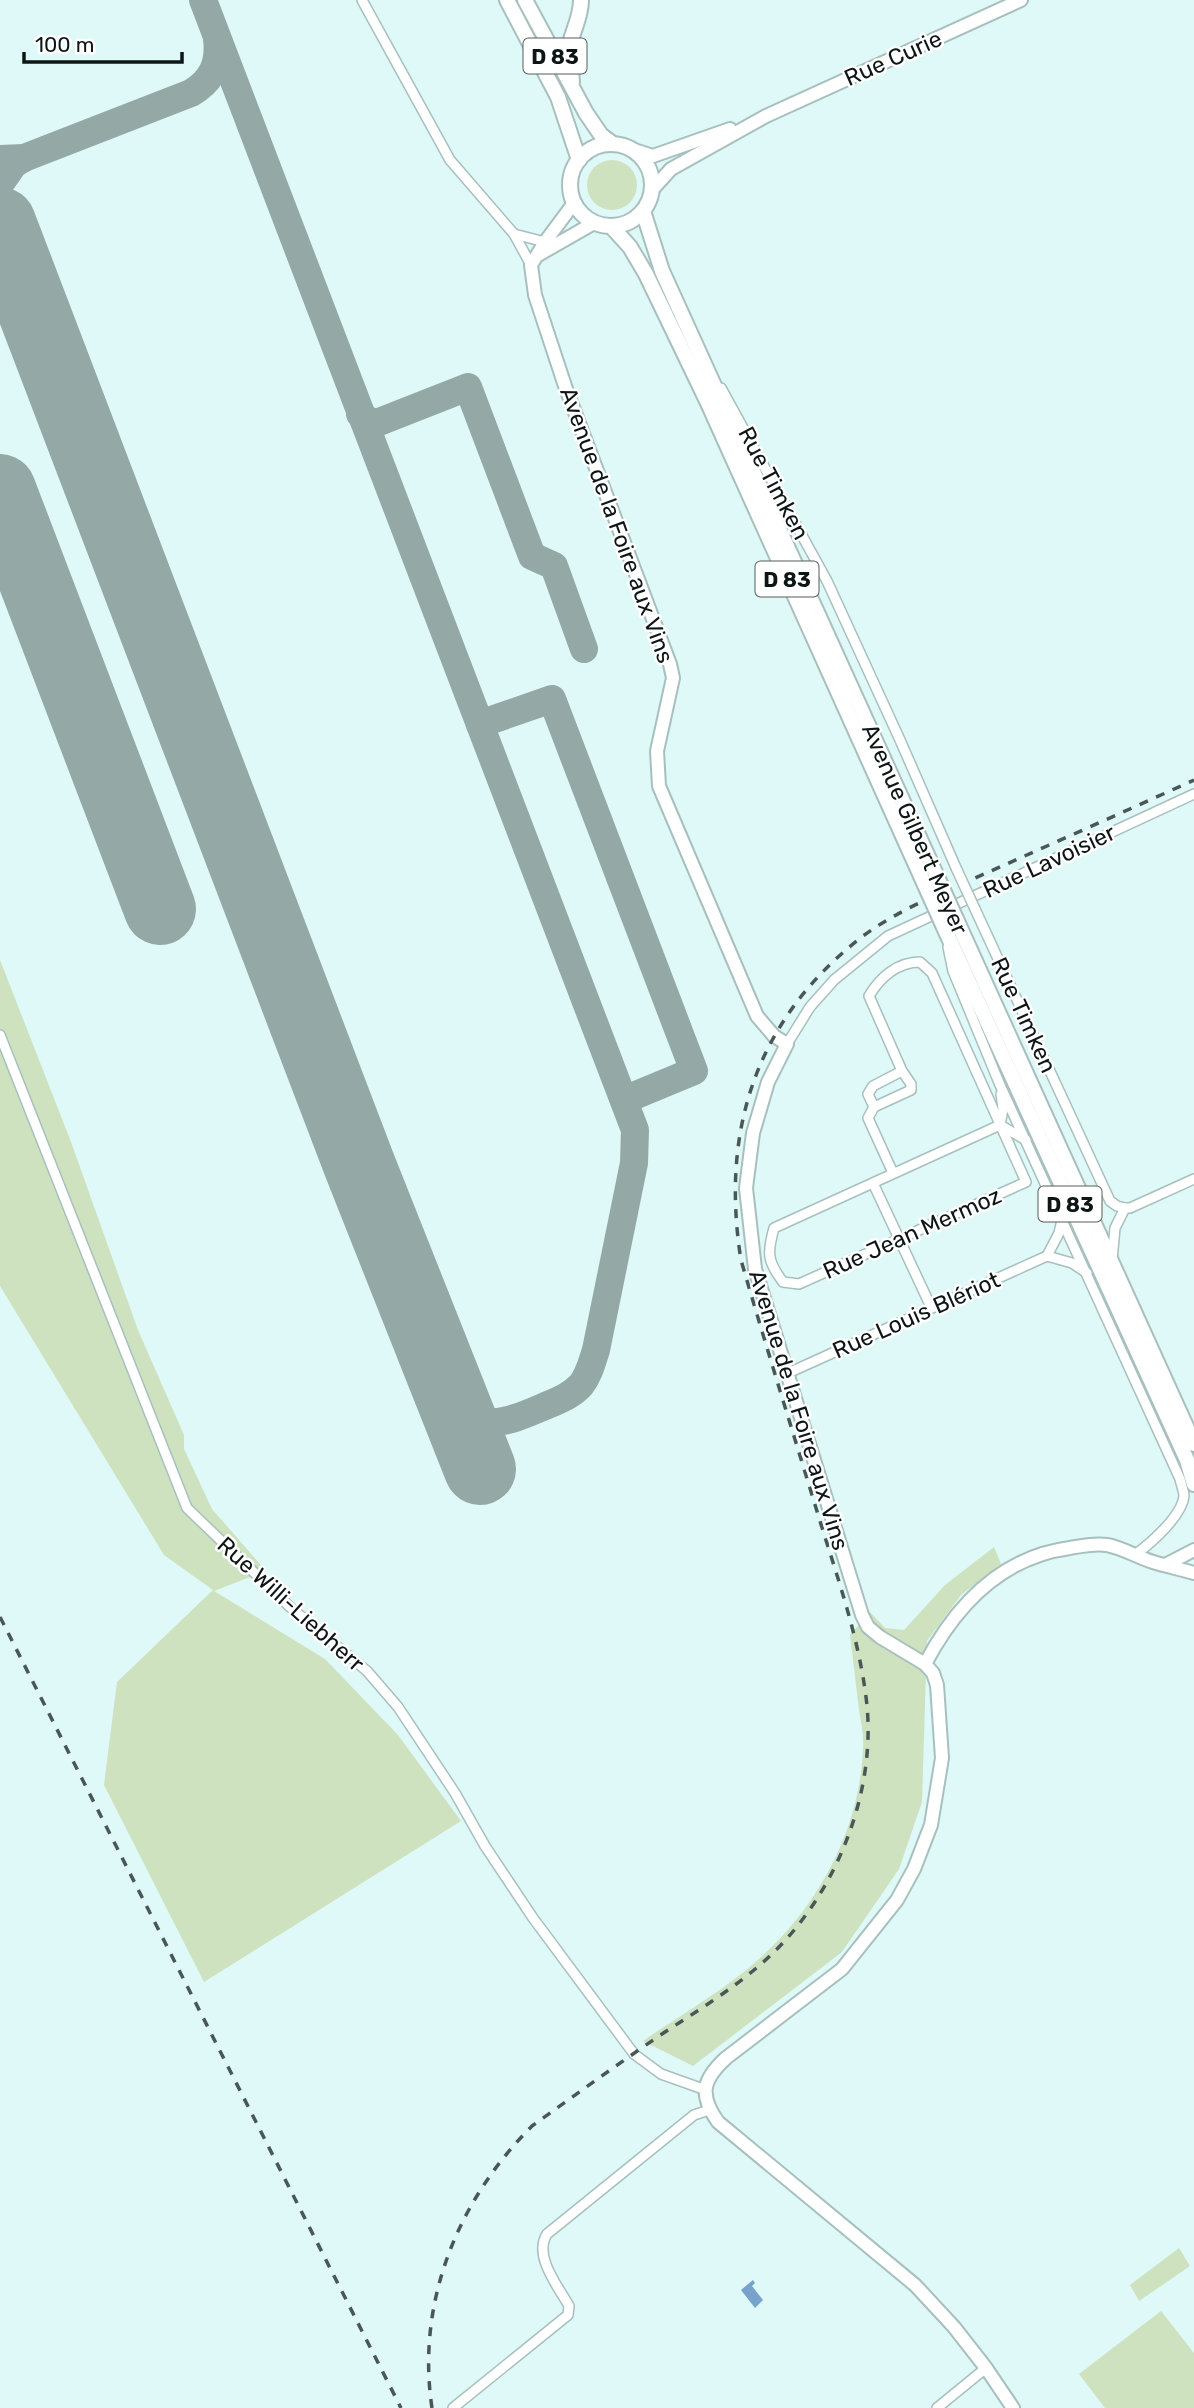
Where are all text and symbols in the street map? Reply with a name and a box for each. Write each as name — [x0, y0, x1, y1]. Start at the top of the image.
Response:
scale bar — [24, 21, 182, 65]
street label: Rue Curie — [840, 24, 946, 92]
text: 100 m — [35, 32, 94, 57]
road number: D 83 — [524, 38, 586, 74]
street label: Avenue de la Foire aux Vins — [554, 383, 680, 667]
street label: Rue Timken — [732, 422, 816, 544]
road number: D 83 — [756, 562, 818, 596]
street label: Avenue Gilbert Meyer — [856, 719, 974, 939]
street label: Rue Lavoisier — [978, 818, 1120, 904]
street label: Rue Timken — [985, 953, 1063, 1077]
street label: Rue Jean Mermoz — [818, 1181, 1006, 1285]
road number: D 83 — [1038, 1186, 1102, 1222]
street label: Rue Louis Blériot — [828, 1266, 1004, 1364]
street label: Avenue de la Foire aux Vins — [743, 1267, 855, 1553]
street label: Rue Willi-Liebherr — [212, 1531, 370, 1678]

